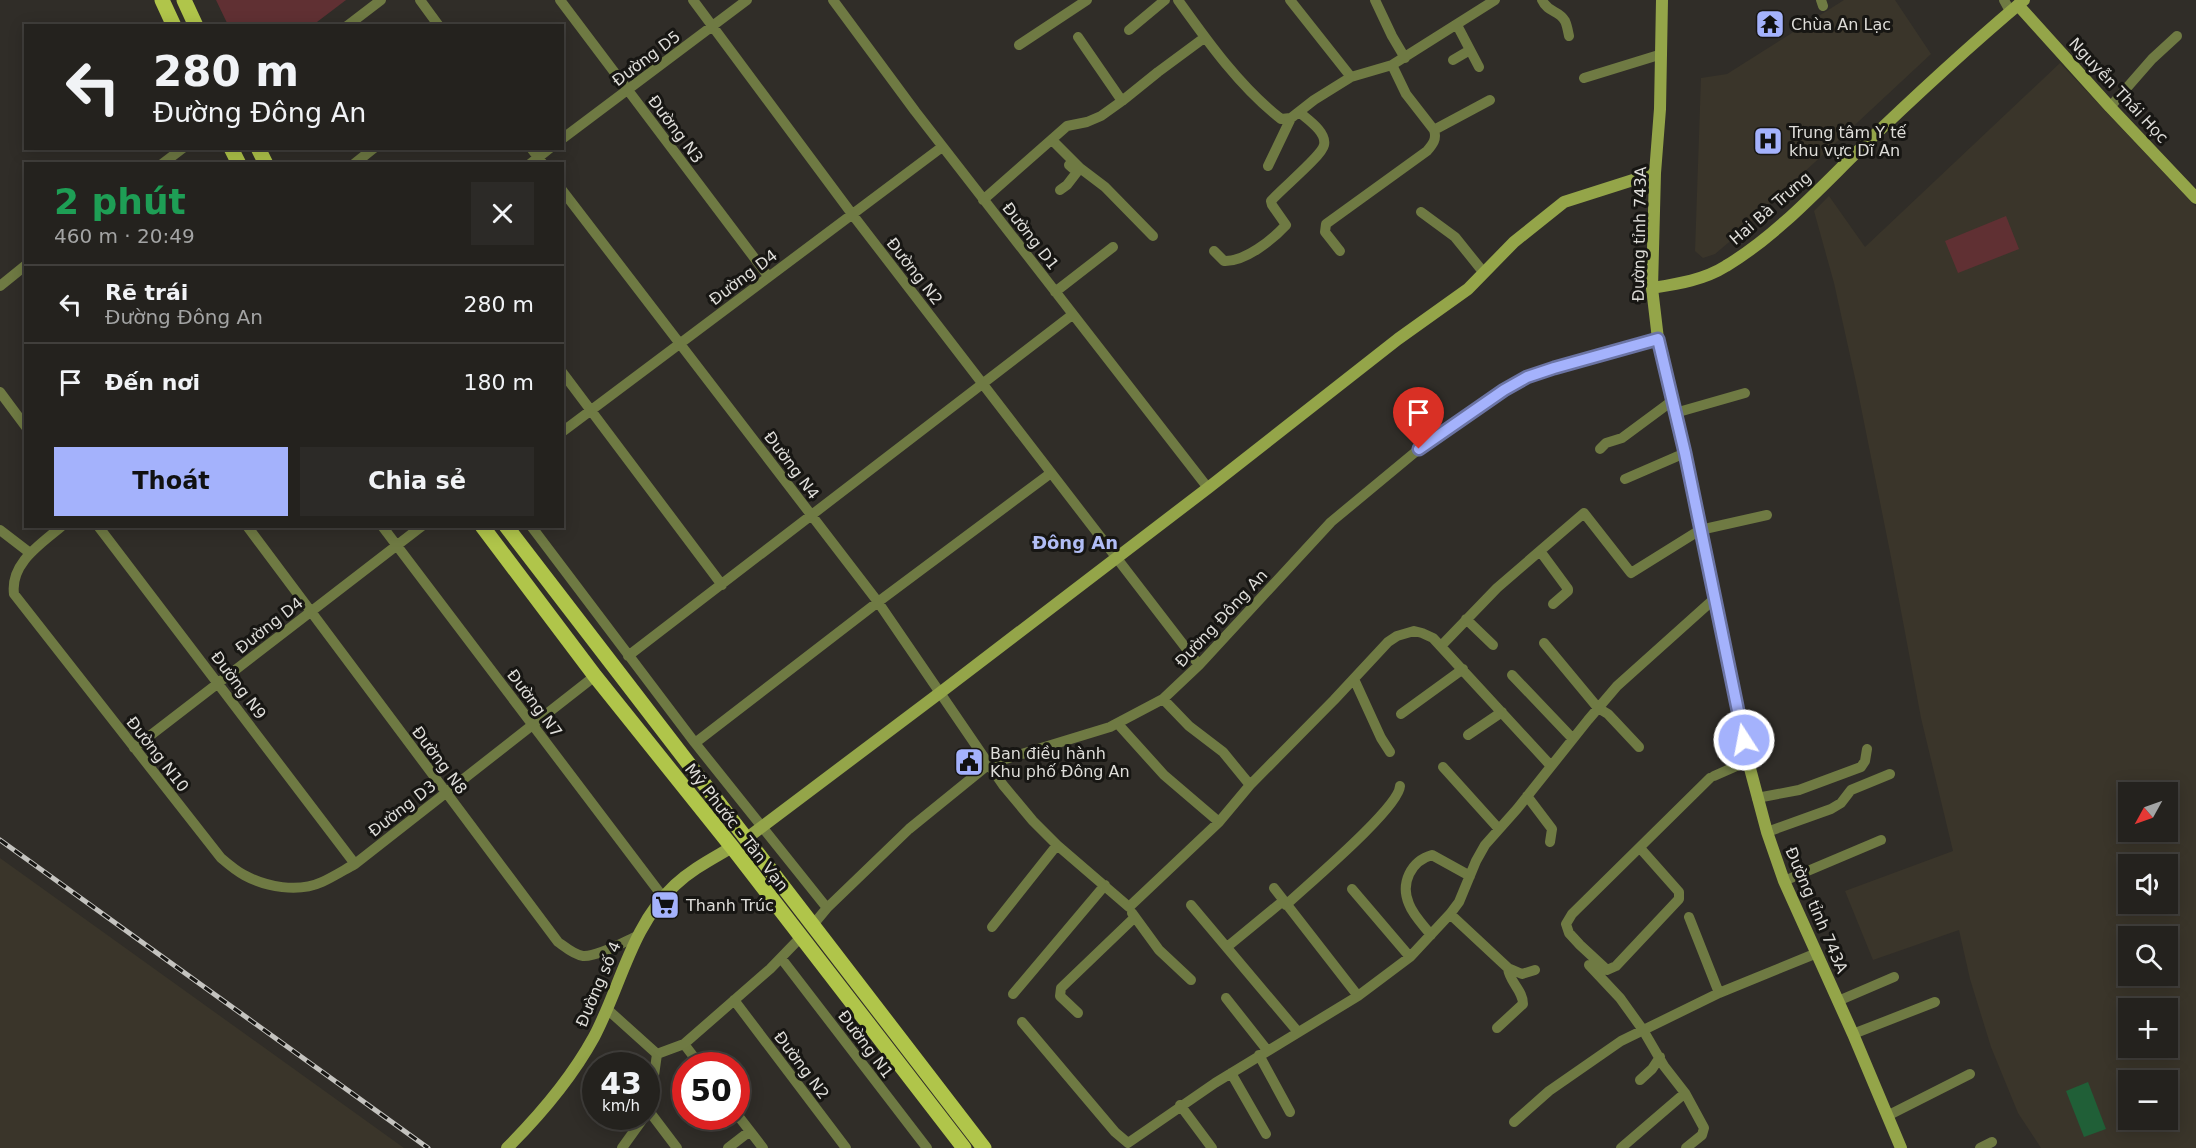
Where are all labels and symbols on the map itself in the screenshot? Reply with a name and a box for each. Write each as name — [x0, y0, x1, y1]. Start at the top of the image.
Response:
temple icon: Chùa An Lạc — [1754, 8, 1786, 40]
place label: Chùa An Lạc — [1791, 15, 1891, 34]
street label: Đường D5 — [609, 27, 684, 90]
street label: Nguyễn Thái Học — [2065, 34, 2172, 147]
street label: Đường N3 — [644, 92, 707, 167]
place label: Trung tâm Y tế khu vực Dĩ An — [1788, 123, 1906, 160]
hospital icon: Trung tâm Y tế khu vực Dĩ An — [1752, 125, 1784, 157]
street label: Đường tỉnh 743A — [1629, 166, 1650, 302]
street label: Hai Bà Trưng — [1726, 168, 1815, 249]
street label: Đường D1 — [998, 199, 1063, 274]
street label: Đường N2 — [883, 234, 947, 309]
street label: Đường D4 — [706, 246, 781, 309]
pin — [1393, 387, 1444, 449]
street label: Đường N4 — [760, 428, 823, 503]
district label: Đông An — [1032, 532, 1118, 553]
street label: Đường Đông An — [1171, 566, 1271, 671]
street label: Đường D4 — [232, 593, 307, 658]
street label: Đường N9 — [207, 648, 270, 723]
street label: Đường N7 — [503, 666, 566, 741]
position arrow — [1712, 708, 1776, 772]
street label: Đường N10 — [122, 713, 193, 796]
street label: Đường N8 — [408, 723, 471, 798]
place label: Ban điều hành Khu phố Đông An — [990, 744, 1130, 781]
public building icon: Ban điều hành Khu phố Đông An — [953, 746, 985, 778]
street label: Mỹ Phước - Tân Vạn — [681, 760, 792, 895]
street label: Đường D3 — [365, 776, 440, 841]
north arrow — [2118, 782, 2178, 842]
street label: Đường tỉnh 743A — [1781, 844, 1852, 976]
supermarket icon: Thanh Trúc — [649, 889, 681, 921]
place label: Thanh Trúc — [685, 896, 774, 915]
street label: Đường số 4 — [572, 939, 625, 1030]
street label: Đường N1 — [834, 1007, 897, 1082]
street label: Đường N2 — [770, 1028, 833, 1103]
speed limit sign: 50 — [672, 1052, 750, 1130]

